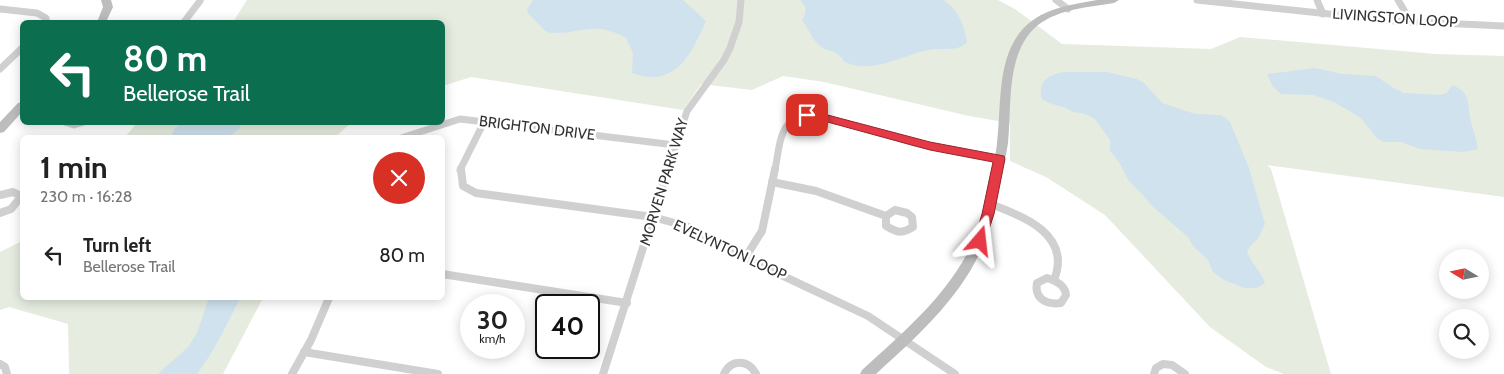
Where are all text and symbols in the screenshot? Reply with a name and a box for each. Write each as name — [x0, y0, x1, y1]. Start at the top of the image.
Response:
street label: LIVINGSTON LOOP — [1332, 5, 1459, 31]
text: 80 m — [123, 37, 207, 80]
icon: left — [40, 40, 105, 105]
text: Bellerose Trail — [123, 80, 250, 107]
pin — [786, 94, 828, 136]
icon: arrive — [793, 101, 821, 129]
street label: BRIGHTON DRIVE — [478, 112, 596, 144]
street label: MORVEN PARK WAY — [636, 116, 692, 248]
text: 1 min — [40, 149, 108, 186]
button: close — [373, 152, 425, 204]
text: 230 m · 16:28 — [40, 187, 133, 206]
position arrow — [953, 214, 1005, 266]
street label: EVELYNTON LOOP — [671, 216, 790, 284]
text: Turn left — [83, 234, 151, 257]
icon: left — [40, 241, 68, 269]
text: 80 m — [379, 244, 425, 267]
north arrow — [1439, 249, 1489, 299]
map controls — [1439, 249, 1489, 359]
text: Bellerose Trail — [83, 257, 175, 276]
speed limit sign: 40 — [535, 294, 600, 359]
text: 30 — [477, 305, 508, 335]
button: search — [1439, 309, 1489, 359]
text: km/h — [479, 331, 506, 346]

